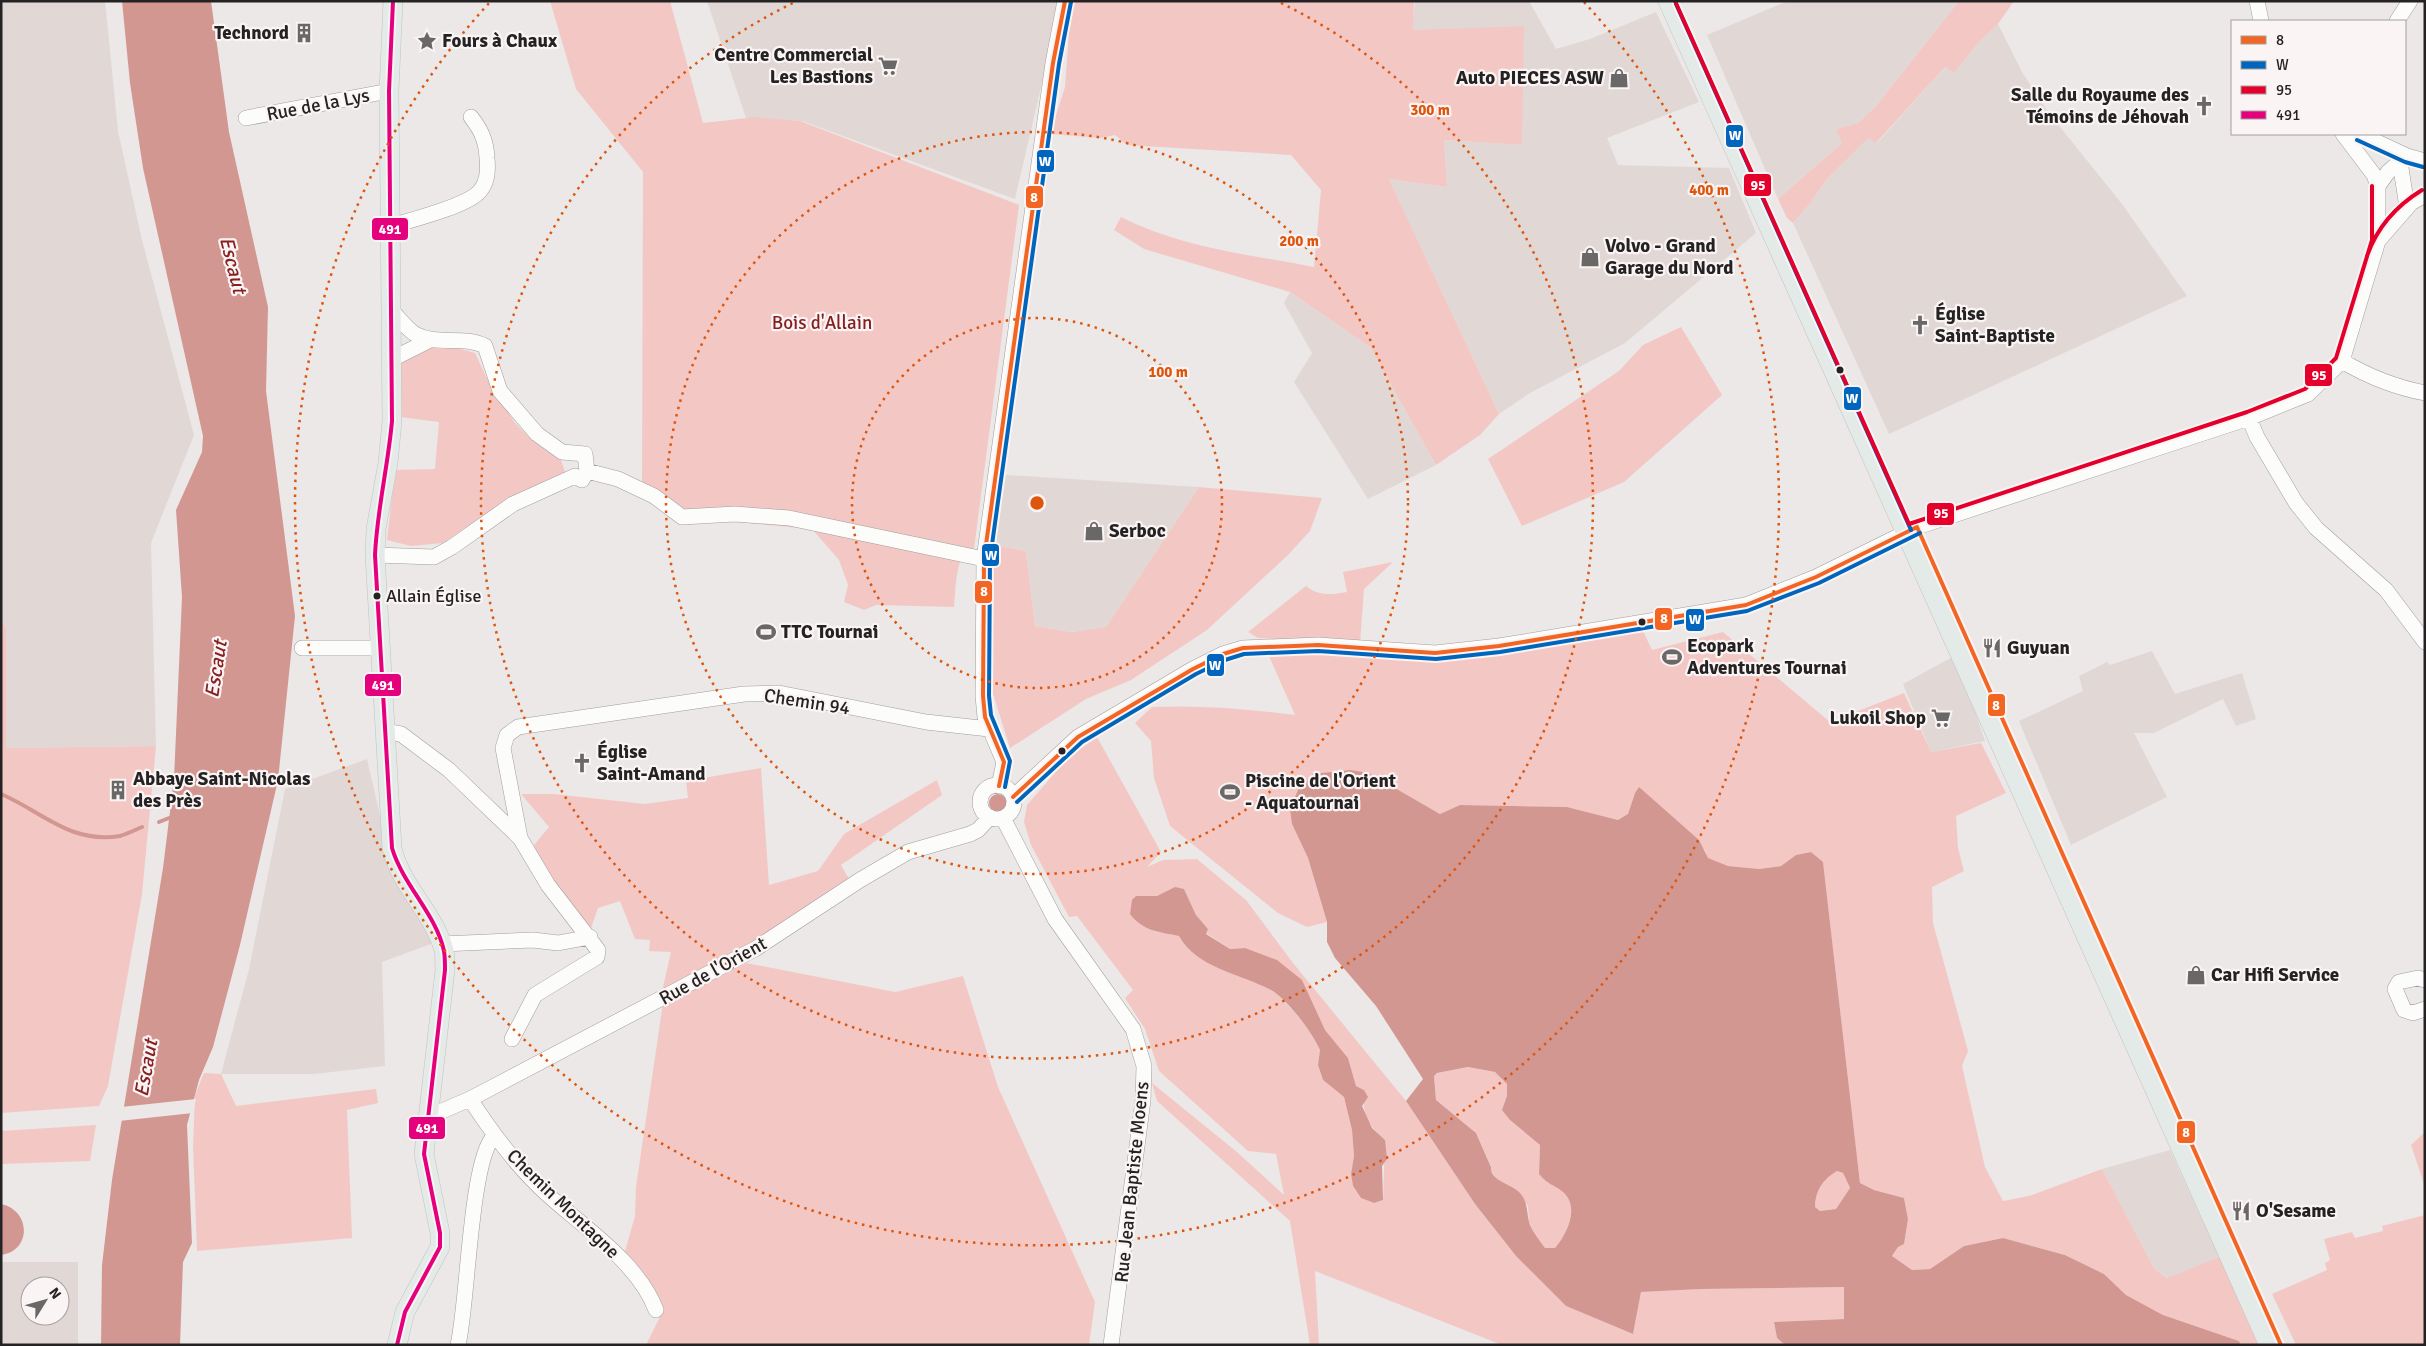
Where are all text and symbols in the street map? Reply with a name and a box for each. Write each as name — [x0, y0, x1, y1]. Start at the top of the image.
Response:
legend — [2231, 20, 2406, 135]
place label: Technord — [214, 21, 289, 45]
building icon: Technord — [293, 22, 315, 44]
place label: Fours à Chaux — [442, 29, 558, 53]
place icon: Fours à Chaux — [416, 30, 438, 52]
text: 8 — [2276, 31, 2284, 49]
place label: Centre Commercial Les Bastions — [714, 43, 873, 89]
supermarket icon: Centre Commercial Les Bastions — [877, 55, 899, 77]
text: W — [2276, 56, 2289, 74]
place label: Auto PIECES ASW — [1456, 66, 1604, 90]
shop icon: Auto PIECES ASW — [1608, 67, 1630, 89]
text: 95 — [2276, 81, 2292, 99]
street label: Rue de la Lys — [264, 83, 372, 127]
place label: Salle du Royaume des Témoins de Jéhovah — [2011, 83, 2189, 129]
church icon: Salle du Royaume des Témoins de Jéhovah — [2193, 95, 2215, 117]
text: 300 m — [1410, 101, 1450, 119]
text: 491 — [2276, 106, 2300, 124]
line badge: W — [1725, 124, 1744, 148]
text: W — [1729, 127, 1742, 144]
line badge: W — [1036, 149, 1055, 173]
text: W — [1039, 153, 1052, 170]
line badge: 95 — [1743, 173, 1772, 197]
text: 95 — [1750, 177, 1766, 194]
text: 400 m — [1689, 181, 1729, 199]
line badge: 8 — [1025, 185, 1044, 209]
text: 8 — [1030, 189, 1038, 206]
line badge: 491 — [371, 217, 409, 241]
text: 491 — [379, 221, 402, 238]
text: 200 m — [1279, 232, 1319, 250]
water label: Escaut — [214, 234, 253, 298]
place label: Volvo - Grand Garage du Nord — [1605, 234, 1734, 280]
shop icon: Volvo - Grand Garage du Nord — [1579, 246, 1601, 268]
place label: Église Saint-Baptiste — [1935, 302, 2055, 348]
park label: Bois d'Allain — [772, 311, 872, 335]
church icon: Église Saint-Baptiste — [1909, 314, 1931, 336]
text: 100 m — [1148, 363, 1188, 381]
line badge: 95 — [2304, 363, 2333, 387]
unlabelled marker — [1835, 365, 1845, 375]
text: 95 — [2311, 367, 2327, 384]
line badge: W — [1843, 386, 1862, 411]
text: W — [1846, 390, 1859, 407]
centre of rings — [1028, 494, 1046, 512]
line badge: 95 — [1926, 502, 1955, 526]
text: 95 — [1933, 505, 1949, 522]
place label: Serboc — [1109, 519, 1166, 543]
shop icon: Serboc — [1083, 520, 1105, 542]
line badge: W — [981, 543, 1000, 567]
text: W — [985, 547, 998, 564]
line badge: 8 — [974, 580, 993, 604]
text: 8 — [980, 583, 988, 600]
place label: Allain Église — [386, 585, 482, 607]
marker: Allain Église — [372, 591, 382, 601]
line badge: 8 — [1654, 607, 1673, 631]
line badge: W — [1685, 608, 1705, 632]
text: 8 — [1660, 610, 1668, 627]
text: W — [1689, 611, 1702, 628]
unlabelled marker — [1637, 617, 1647, 627]
place label: TTC Tournai — [781, 620, 879, 644]
sports icon: TTC Tournai — [755, 621, 777, 643]
place label: Ecopark Adventures Tournai — [1687, 634, 1847, 680]
place label: Guyuan — [2007, 636, 2070, 660]
water label: Escaut — [199, 637, 233, 699]
restaurant icon: Guyuan — [1981, 637, 2003, 659]
sports icon: Ecopark Adventures Tournai — [1661, 646, 1683, 668]
line badge: W — [1206, 653, 1225, 677]
text: W — [1209, 657, 1222, 674]
line badge: 491 — [364, 673, 402, 697]
text: 491 — [372, 677, 395, 694]
street label: Chemin 94 — [762, 683, 852, 721]
line badge: 8 — [1987, 693, 2006, 717]
text: 8 — [1992, 697, 2000, 714]
place label: Lukoil Shop — [1829, 706, 1926, 730]
supermarket icon: Lukoil Shop — [1930, 707, 1952, 729]
place label: Église Saint-Amand — [597, 740, 706, 786]
unlabelled marker — [1057, 746, 1067, 756]
church icon: Église Saint-Amand — [571, 752, 593, 774]
place label: Abbaye Saint-Nicolas des Près — [133, 767, 310, 813]
place label: Piscine de l'Orient - Aquatournai — [1245, 769, 1396, 815]
building icon: Abbaye Saint-Nicolas des Près — [107, 779, 129, 801]
sports icon: Piscine de l'Orient - Aquatournai — [1219, 781, 1241, 803]
street label: Rue de l'Orient — [655, 931, 771, 1010]
place label: Car Hifi Service — [2211, 963, 2339, 987]
shop icon: Car Hifi Service — [2185, 964, 2207, 986]
water label: Escaut — [129, 1036, 164, 1099]
street label: Rue Jean Baptiste Moens — [1109, 1080, 1155, 1284]
line badge: 491 — [408, 1116, 446, 1140]
text: 491 — [416, 1120, 439, 1137]
line badge: 8 — [2176, 1120, 2196, 1144]
text: 8 — [2182, 1124, 2190, 1141]
street label: Chemin Montagne — [501, 1144, 625, 1264]
place label: O'Sesame — [2256, 1199, 2336, 1223]
restaurant icon: O'Sesame — [2230, 1200, 2252, 1222]
north arrow — [20, 1276, 70, 1326]
text: N — [45, 1284, 65, 1302]

